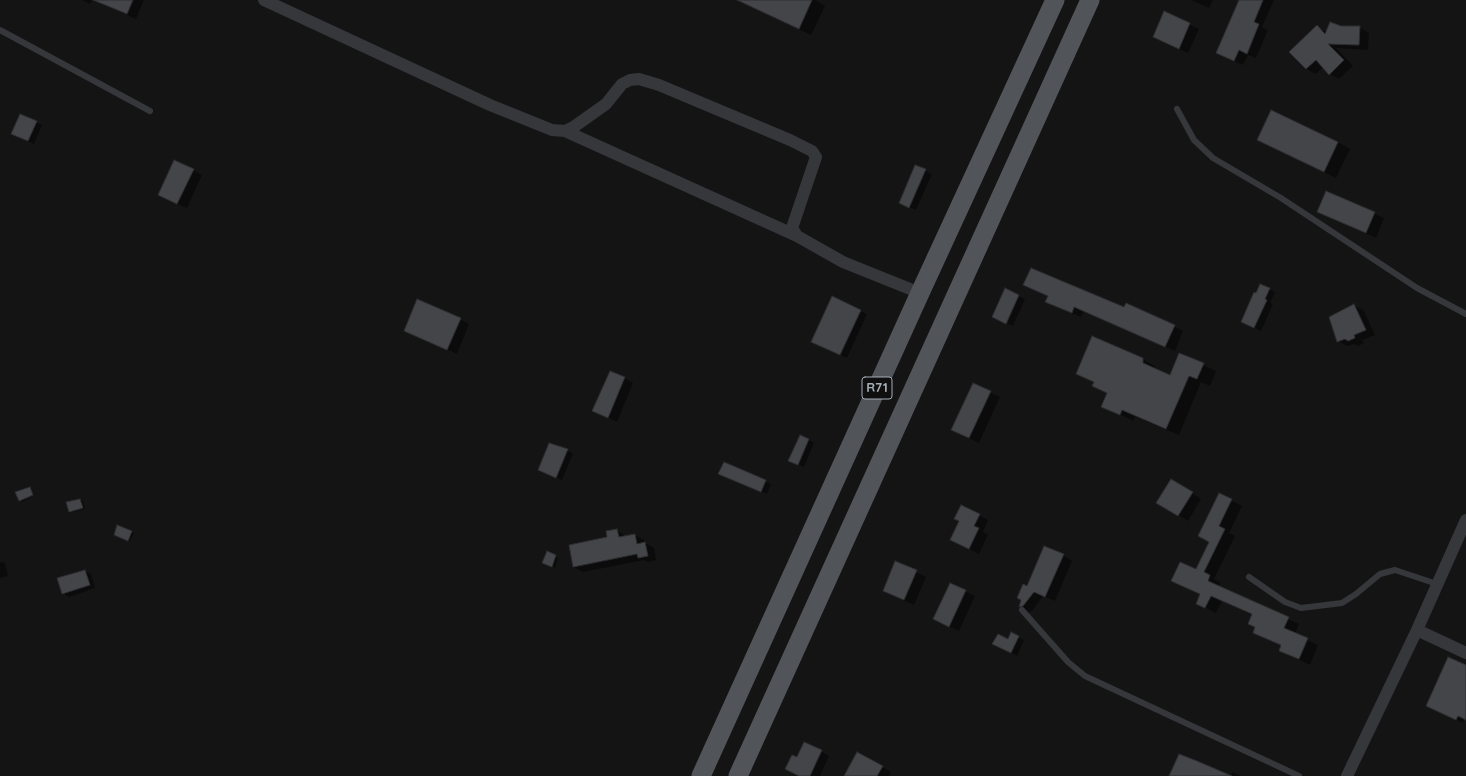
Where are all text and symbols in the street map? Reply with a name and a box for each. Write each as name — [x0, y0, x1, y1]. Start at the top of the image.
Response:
road number: R71 — [862, 377, 892, 399]

